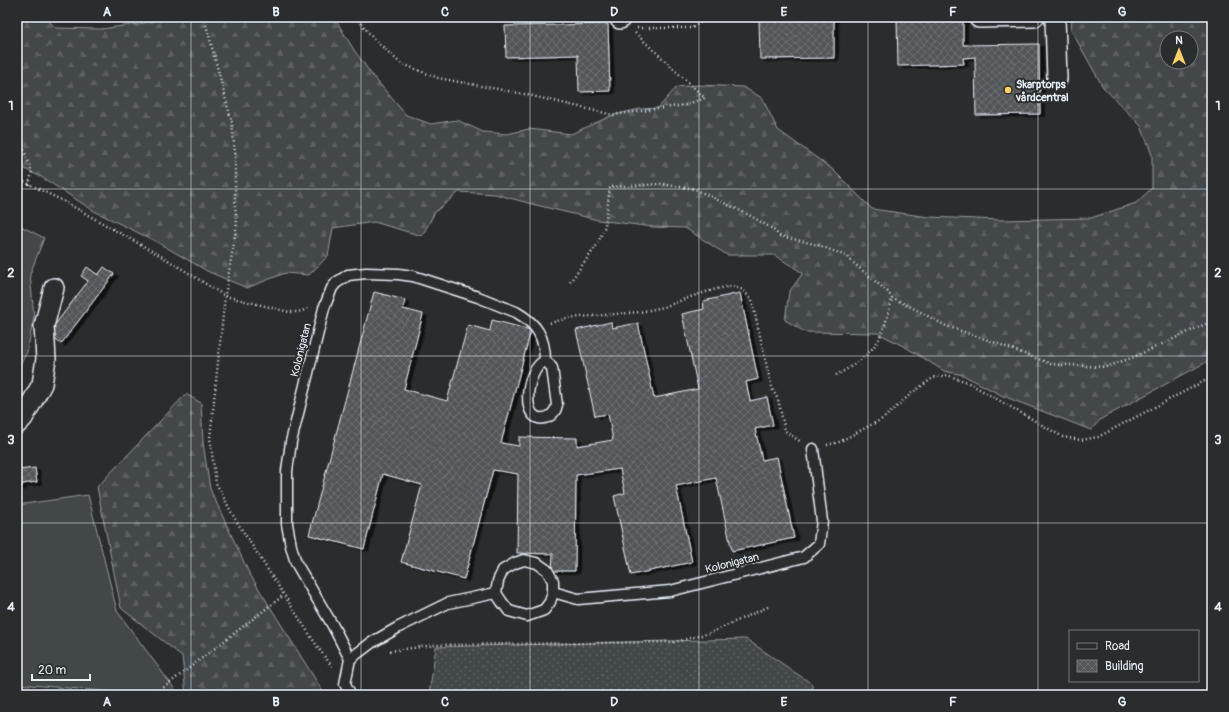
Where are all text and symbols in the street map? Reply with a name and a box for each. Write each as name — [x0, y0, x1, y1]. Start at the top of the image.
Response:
text: A — [103, 4, 112, 20]
text: B — [272, 4, 280, 20]
text: C — [441, 4, 449, 20]
text: D — [610, 4, 618, 20]
text: E — [781, 4, 788, 20]
text: F — [949, 4, 957, 20]
text: G — [1118, 4, 1127, 20]
north arrow — [1159, 30, 1199, 70]
text: N — [1175, 34, 1183, 47]
place label: Skarptorps vårdcentral — [1015, 78, 1069, 104]
marker: Skarptorps vårdcentral — [1003, 85, 1013, 95]
text: 1 — [8, 98, 14, 114]
text: 1 — [1215, 98, 1221, 114]
text: 2 — [7, 265, 15, 281]
text: 2 — [1214, 265, 1222, 281]
street label: Kolonigatan — [288, 322, 314, 378]
text: 3 — [7, 432, 15, 448]
text: 3 — [1214, 432, 1222, 448]
street label: Kolonigatan — [704, 550, 760, 576]
text: 4 — [7, 599, 15, 615]
text: 4 — [1214, 599, 1222, 615]
legend — [1069, 630, 1199, 682]
text: Road — [1105, 639, 1130, 654]
scale bar — [32, 656, 90, 682]
text: Building — [1105, 659, 1144, 674]
text: 20 m — [38, 663, 67, 678]
text: A — [103, 694, 112, 710]
text: B — [272, 694, 280, 710]
text: C — [441, 694, 449, 710]
text: D — [610, 694, 618, 710]
text: E — [781, 694, 788, 710]
text: F — [949, 694, 957, 710]
text: G — [1118, 694, 1127, 710]

